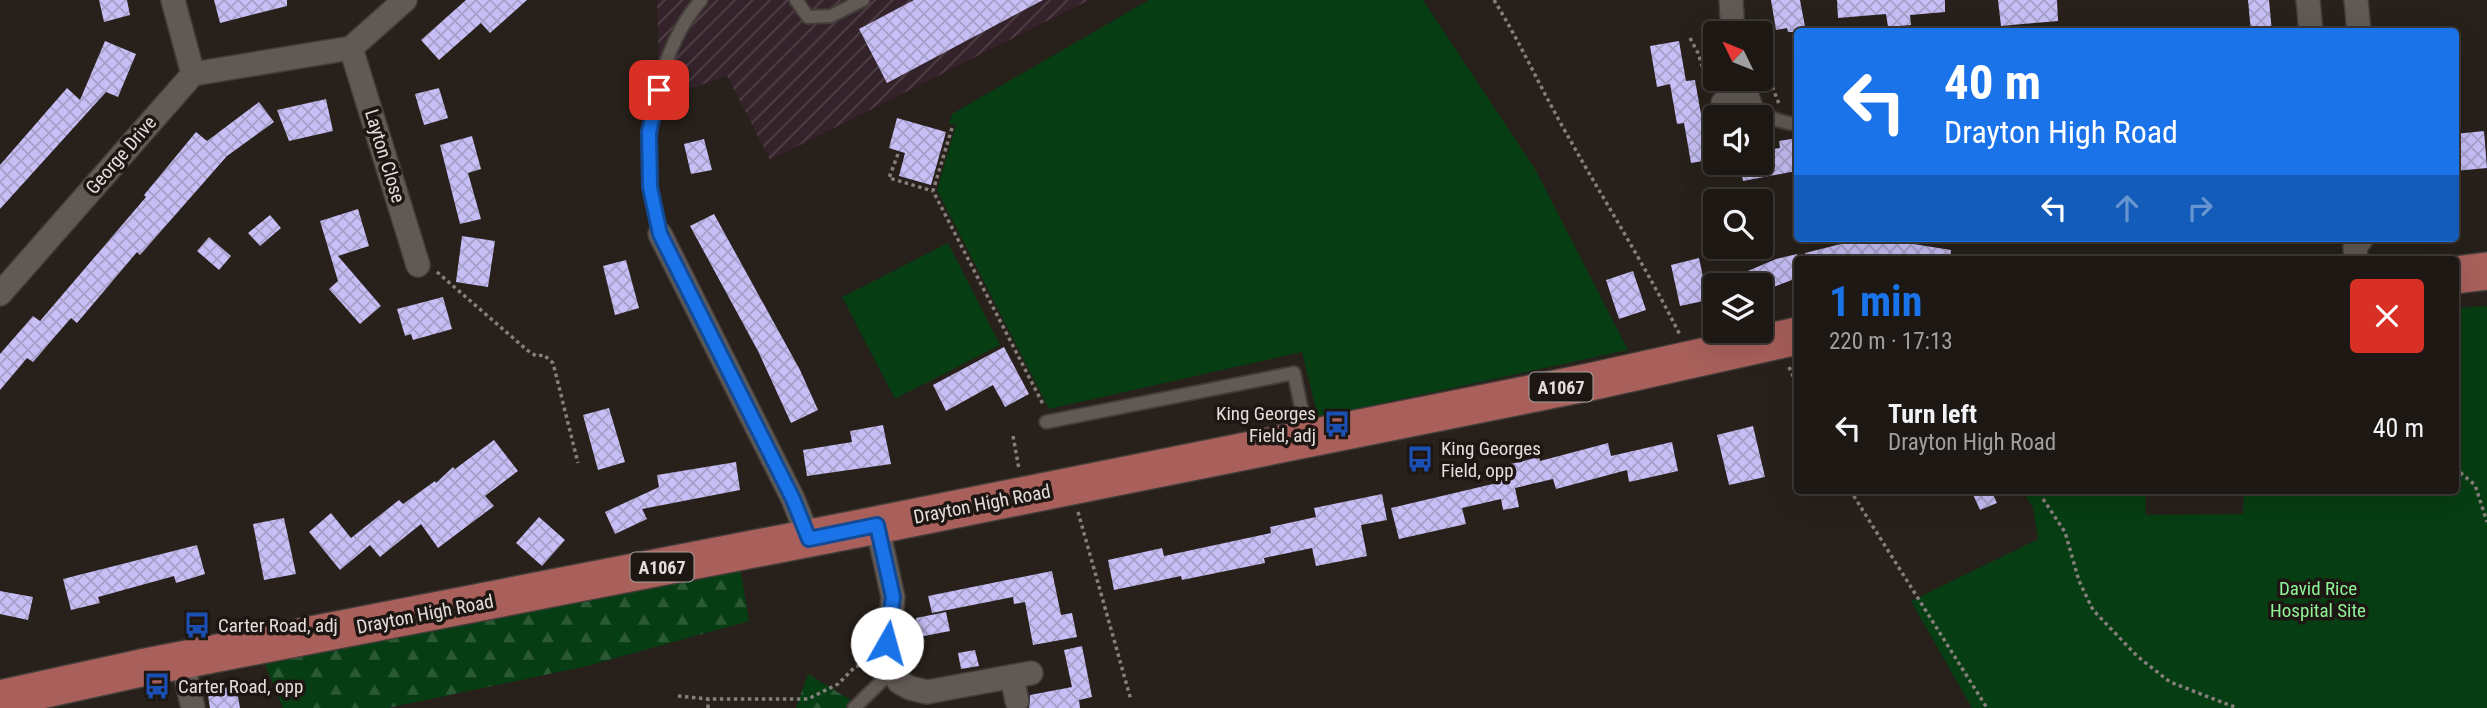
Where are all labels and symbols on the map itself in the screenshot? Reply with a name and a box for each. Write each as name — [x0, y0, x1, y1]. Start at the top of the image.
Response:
north arrow — [1703, 21, 1773, 91]
pin — [629, 60, 689, 120]
street label: Layton Close — [360, 106, 410, 206]
street label: George Drive — [81, 111, 161, 199]
road number: A1067 — [1530, 372, 1592, 402]
place label: King Georges Field, adj — [1216, 402, 1316, 447]
bus stop icon: King Georges Field, adj — [1322, 409, 1352, 439]
place label: King Georges Field, opp — [1441, 437, 1541, 482]
bus stop icon: King Georges Field, opp — [1405, 444, 1435, 474]
street label: Drayton High Road — [912, 479, 1052, 529]
road number: A1067 — [630, 552, 694, 582]
park label: David Rice Hospital Site — [2270, 577, 2366, 622]
street label: Drayton High Road — [355, 589, 495, 639]
position arrow — [850, 606, 924, 680]
bus stop icon: Carter Road, adj — [182, 610, 212, 640]
place label: Carter Road, adj — [218, 614, 338, 637]
bus stop icon: Carter Road, opp — [142, 671, 172, 701]
place label: Carter Road, opp — [178, 675, 303, 698]

